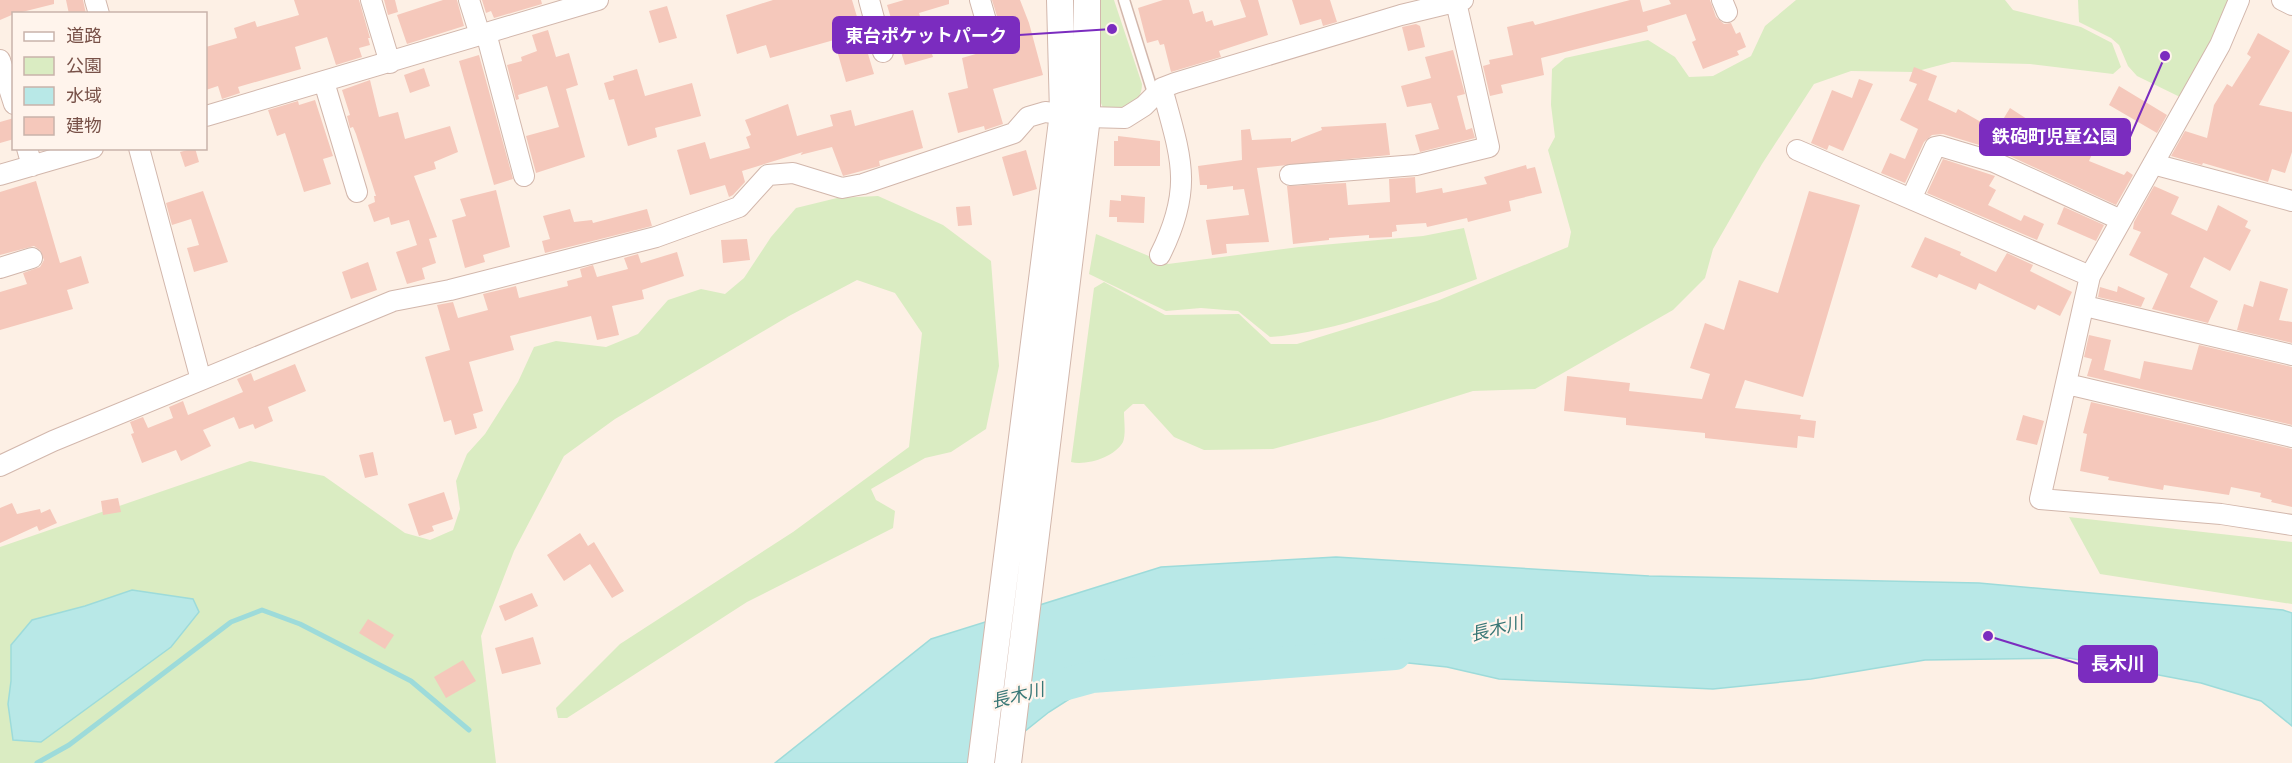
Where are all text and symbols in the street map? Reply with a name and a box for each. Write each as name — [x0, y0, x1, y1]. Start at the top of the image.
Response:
legend — [12, 12, 207, 150]
callout: 東台ポケットパーク — [833, 17, 1019, 53]
text: 道路 — [66, 26, 102, 49]
text: 東台ポケットパーク — [845, 26, 1007, 49]
text: 公園 — [66, 56, 102, 79]
text: 水域 — [66, 86, 102, 109]
text: 建物 — [66, 116, 102, 139]
callout: 鉄砲町児童公園 — [1980, 119, 2130, 155]
text: 鉄砲町児童公園 — [1991, 127, 2118, 150]
water label: 長木川 — [1468, 612, 1528, 648]
callout: 長木川 — [2079, 646, 2157, 682]
text: 長木川 — [2091, 654, 2145, 677]
water label: 長木川 — [989, 679, 1049, 715]

